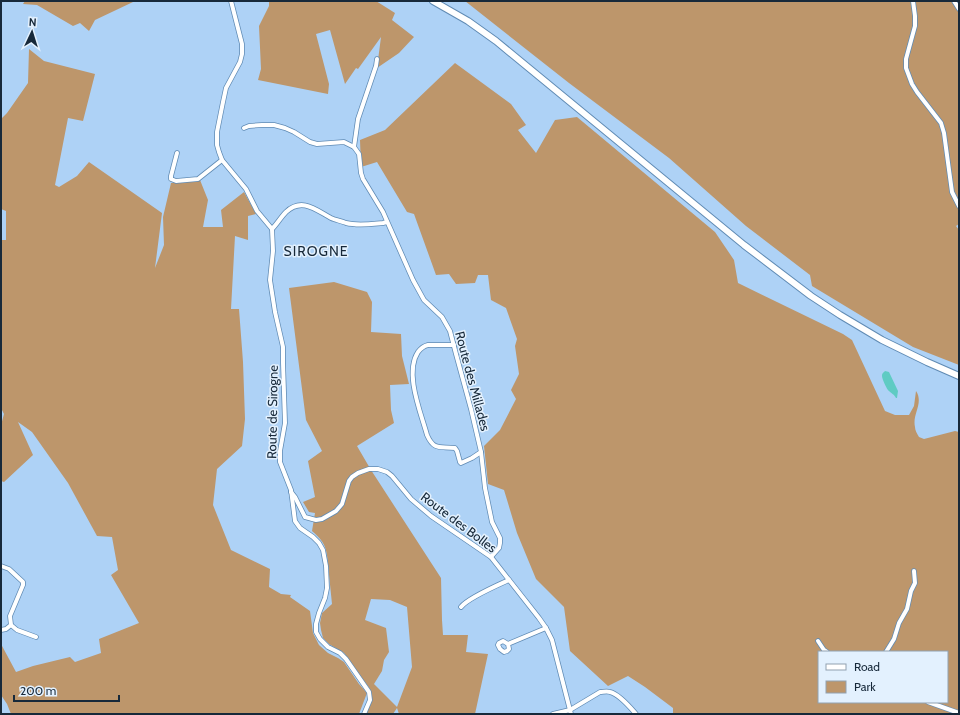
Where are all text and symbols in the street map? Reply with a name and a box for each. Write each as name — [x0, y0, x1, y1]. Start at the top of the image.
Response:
north arrow — [12, 12, 52, 52]
text: N — [28, 15, 37, 29]
district label: SIROGNE — [284, 242, 349, 260]
street label: Route des Millades — [452, 329, 494, 433]
street label: Route de Sirogne — [263, 365, 281, 459]
street label: Route des Bolles — [418, 488, 501, 556]
legend — [818, 651, 948, 703]
text: Road — [854, 659, 880, 674]
scale bar — [14, 677, 119, 703]
text: Park — [854, 679, 876, 694]
text: 200 m — [20, 683, 56, 698]

